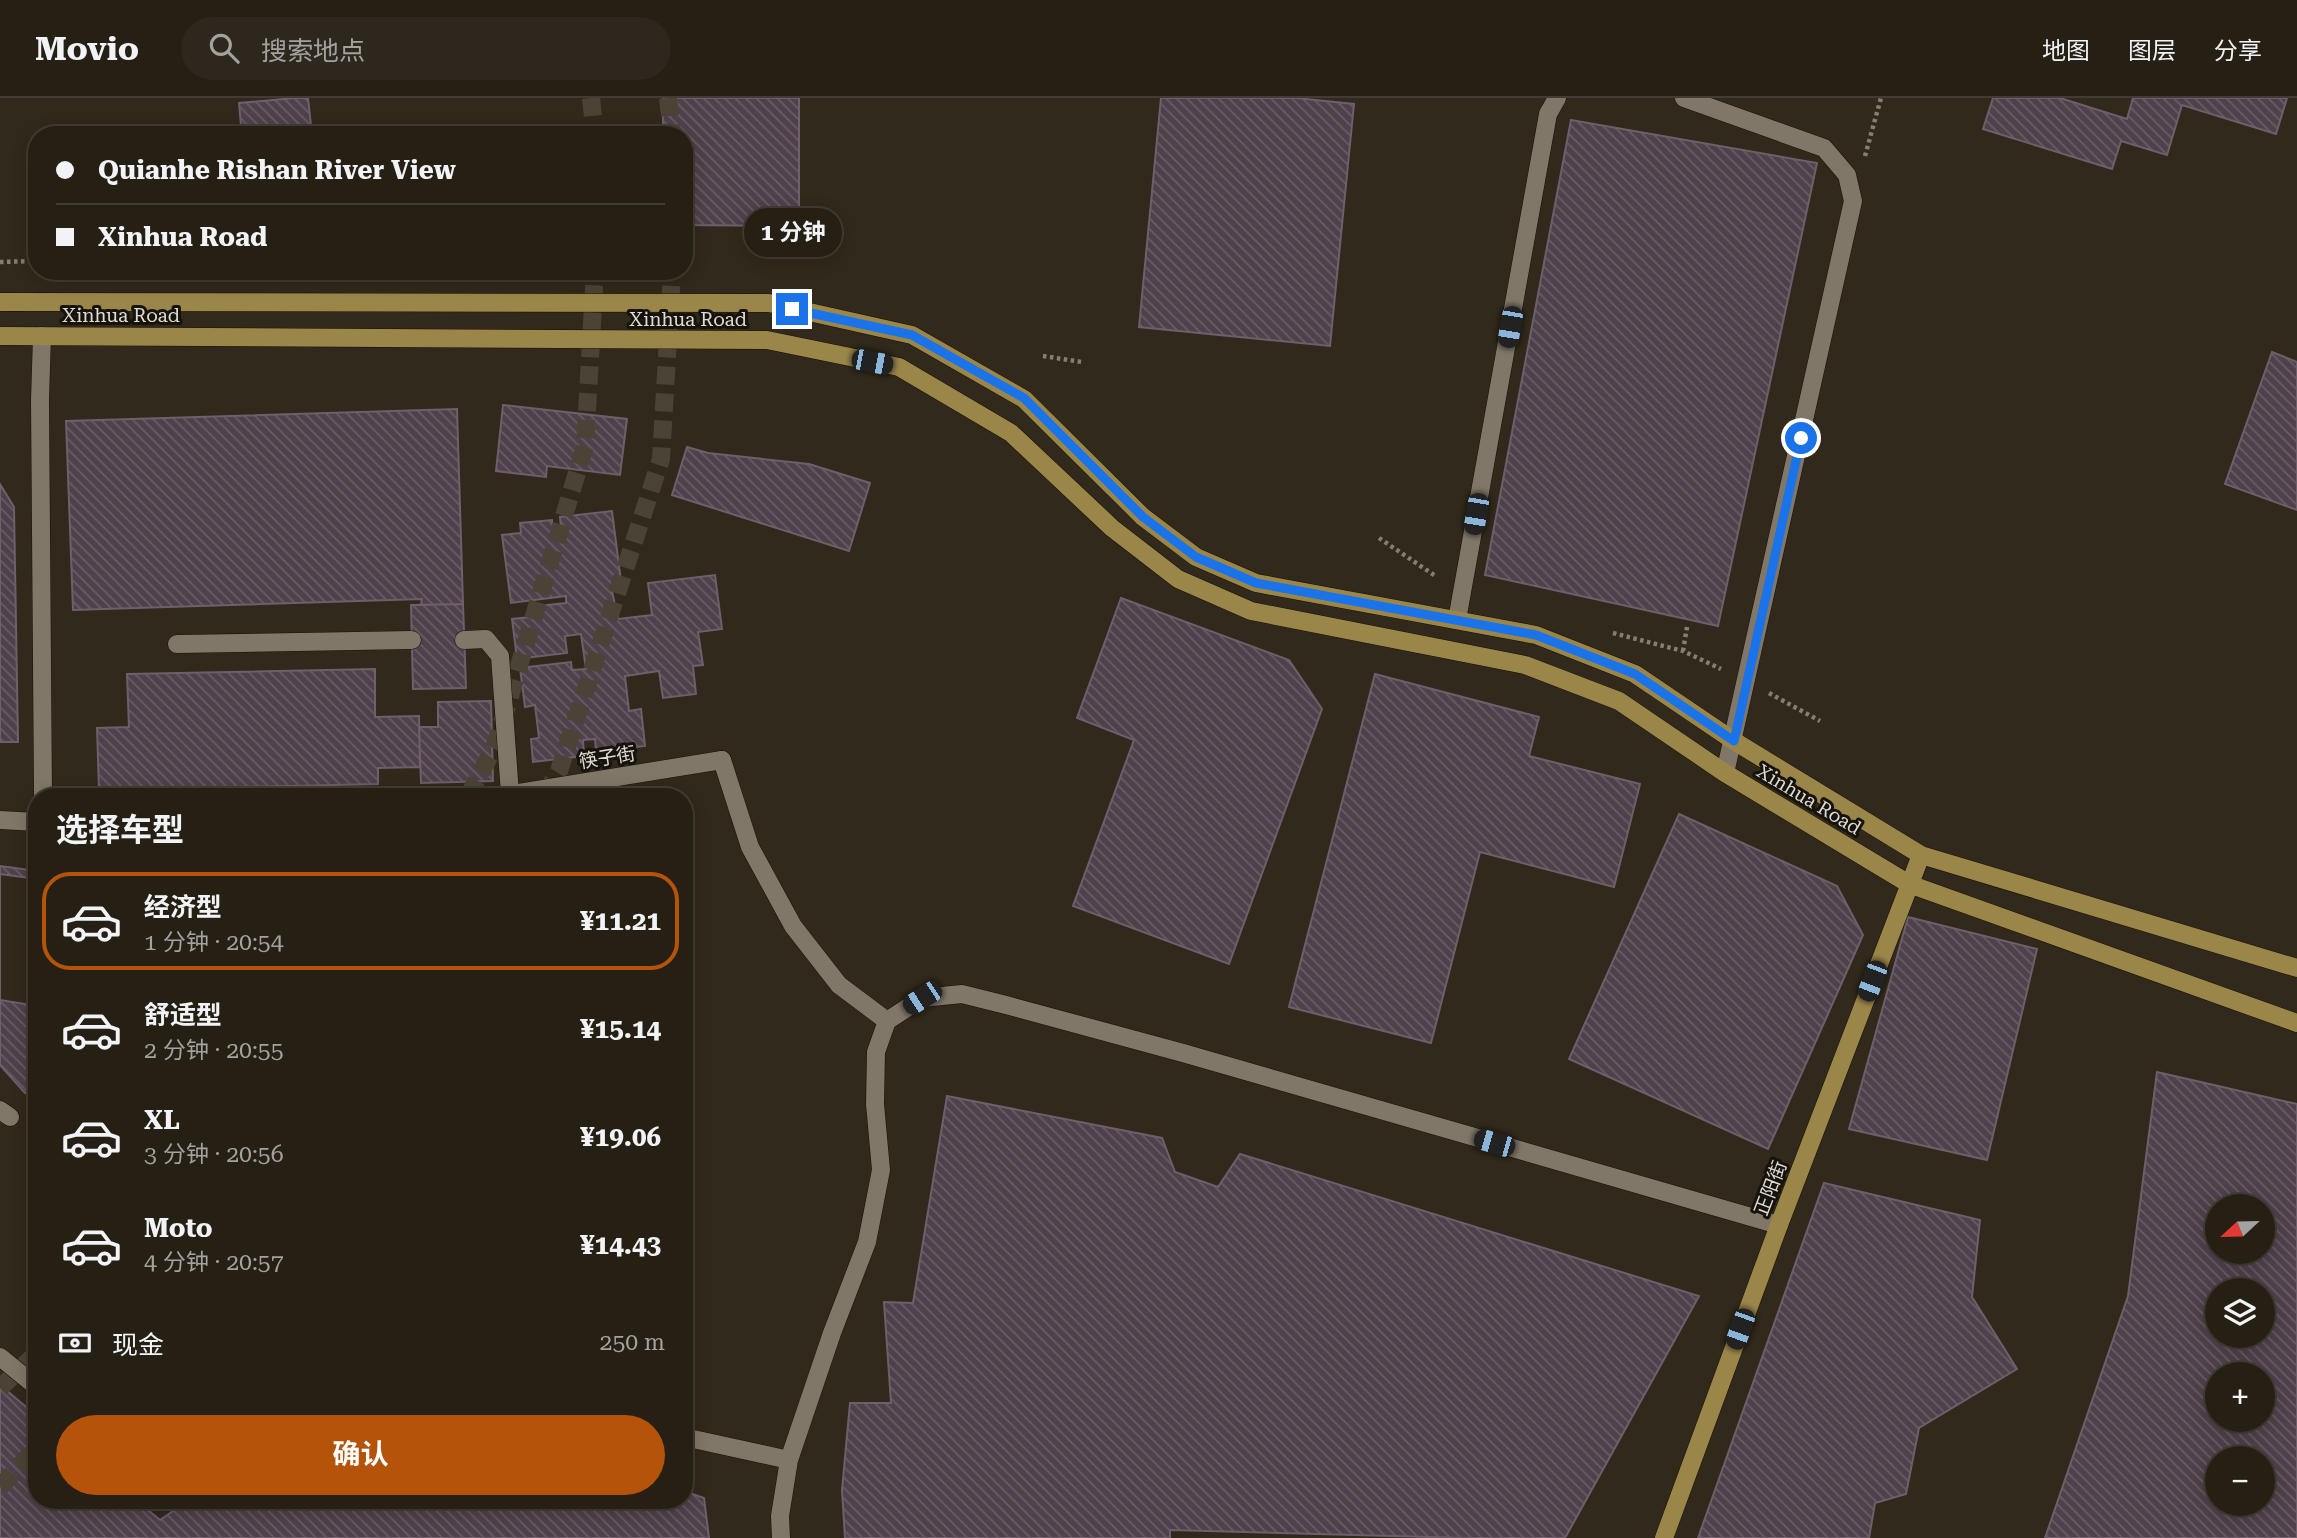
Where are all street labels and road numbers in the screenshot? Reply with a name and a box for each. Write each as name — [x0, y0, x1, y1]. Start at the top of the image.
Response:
street label: Xinhua Road — [62, 304, 180, 327]
street label: Xinhua Road — [629, 308, 747, 331]
street label: 筷子街 — [577, 742, 637, 773]
street label: Xinhua Road — [1752, 759, 1865, 840]
street label: 正阳街 — [1750, 1157, 1791, 1219]

